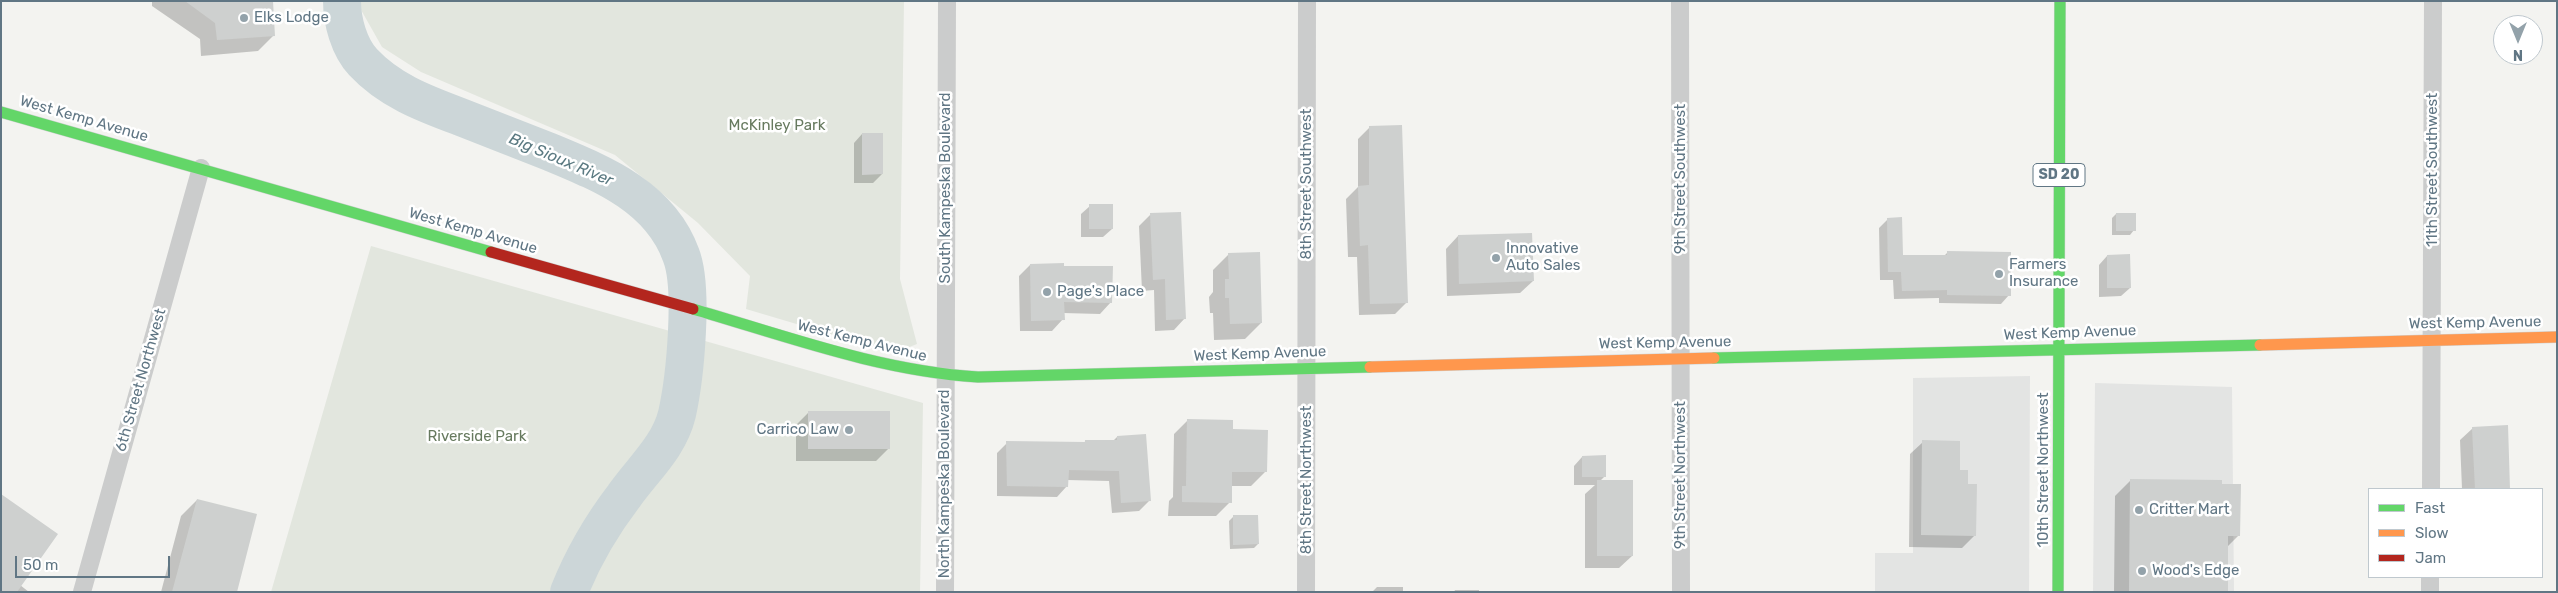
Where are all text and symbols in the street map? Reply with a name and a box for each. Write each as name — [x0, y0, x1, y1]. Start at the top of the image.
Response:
place label: Elks Lodge — [254, 9, 329, 27]
marker: Elks Lodge — [238, 12, 250, 24]
north arrow — [2493, 15, 2543, 65]
text: N — [2513, 46, 2523, 63]
street label: West Kemp Avenue — [18, 92, 150, 146]
street label: South Kampeska Boulevard — [937, 93, 955, 283]
street label: 11th Street Southwest — [2424, 93, 2442, 247]
street label: 9th Street Southwest — [1672, 104, 1690, 254]
street label: 8th Street Southwest — [1298, 109, 1316, 259]
park label: McKinley Park — [729, 117, 825, 135]
water label: Big Sioux River — [506, 129, 616, 191]
road number: SD 20 — [2033, 164, 2085, 186]
street label: West Kemp Avenue — [407, 204, 539, 258]
place label: Innovative Auto Sales — [1506, 240, 1580, 275]
marker: Innovative Auto Sales — [1490, 252, 1502, 264]
place label: Farmers Insurance — [2009, 256, 2078, 291]
marker: Farmers Insurance — [1993, 268, 2005, 280]
place label: Page's Place — [1057, 283, 1144, 301]
marker: Page's Place — [1041, 286, 1053, 298]
street label: 6th Street Northwest — [112, 306, 170, 454]
street label: West Kemp Avenue — [2408, 313, 2542, 333]
street label: West Kemp Avenue — [795, 316, 929, 366]
street label: West Kemp Avenue — [2003, 322, 2137, 344]
street label: West Kemp Avenue — [1598, 333, 1732, 353]
street label: West Kemp Avenue — [1193, 343, 1327, 365]
street label: North Kampeska Boulevard — [936, 390, 954, 578]
street label: 10th Street Northwest — [2035, 392, 2053, 548]
street label: 9th Street Northwest — [1672, 401, 1690, 549]
street label: 8th Street Northwest — [1298, 406, 1316, 554]
place label: Carrico Law — [756, 421, 839, 439]
marker: Carrico Law — [843, 424, 855, 436]
park label: Riverside Park — [427, 428, 527, 446]
legend — [2368, 488, 2543, 578]
text: Fast — [2415, 499, 2445, 517]
place label: Critter Mart — [2149, 501, 2230, 519]
marker: Critter Mart — [2133, 504, 2145, 516]
text: Slow — [2415, 524, 2448, 542]
scale bar — [18, 546, 172, 578]
text: Jam — [2415, 549, 2446, 567]
text: 50 m — [23, 556, 58, 574]
place label: Wood's Edge — [2152, 562, 2239, 580]
marker: Wood's Edge — [2136, 565, 2148, 577]

